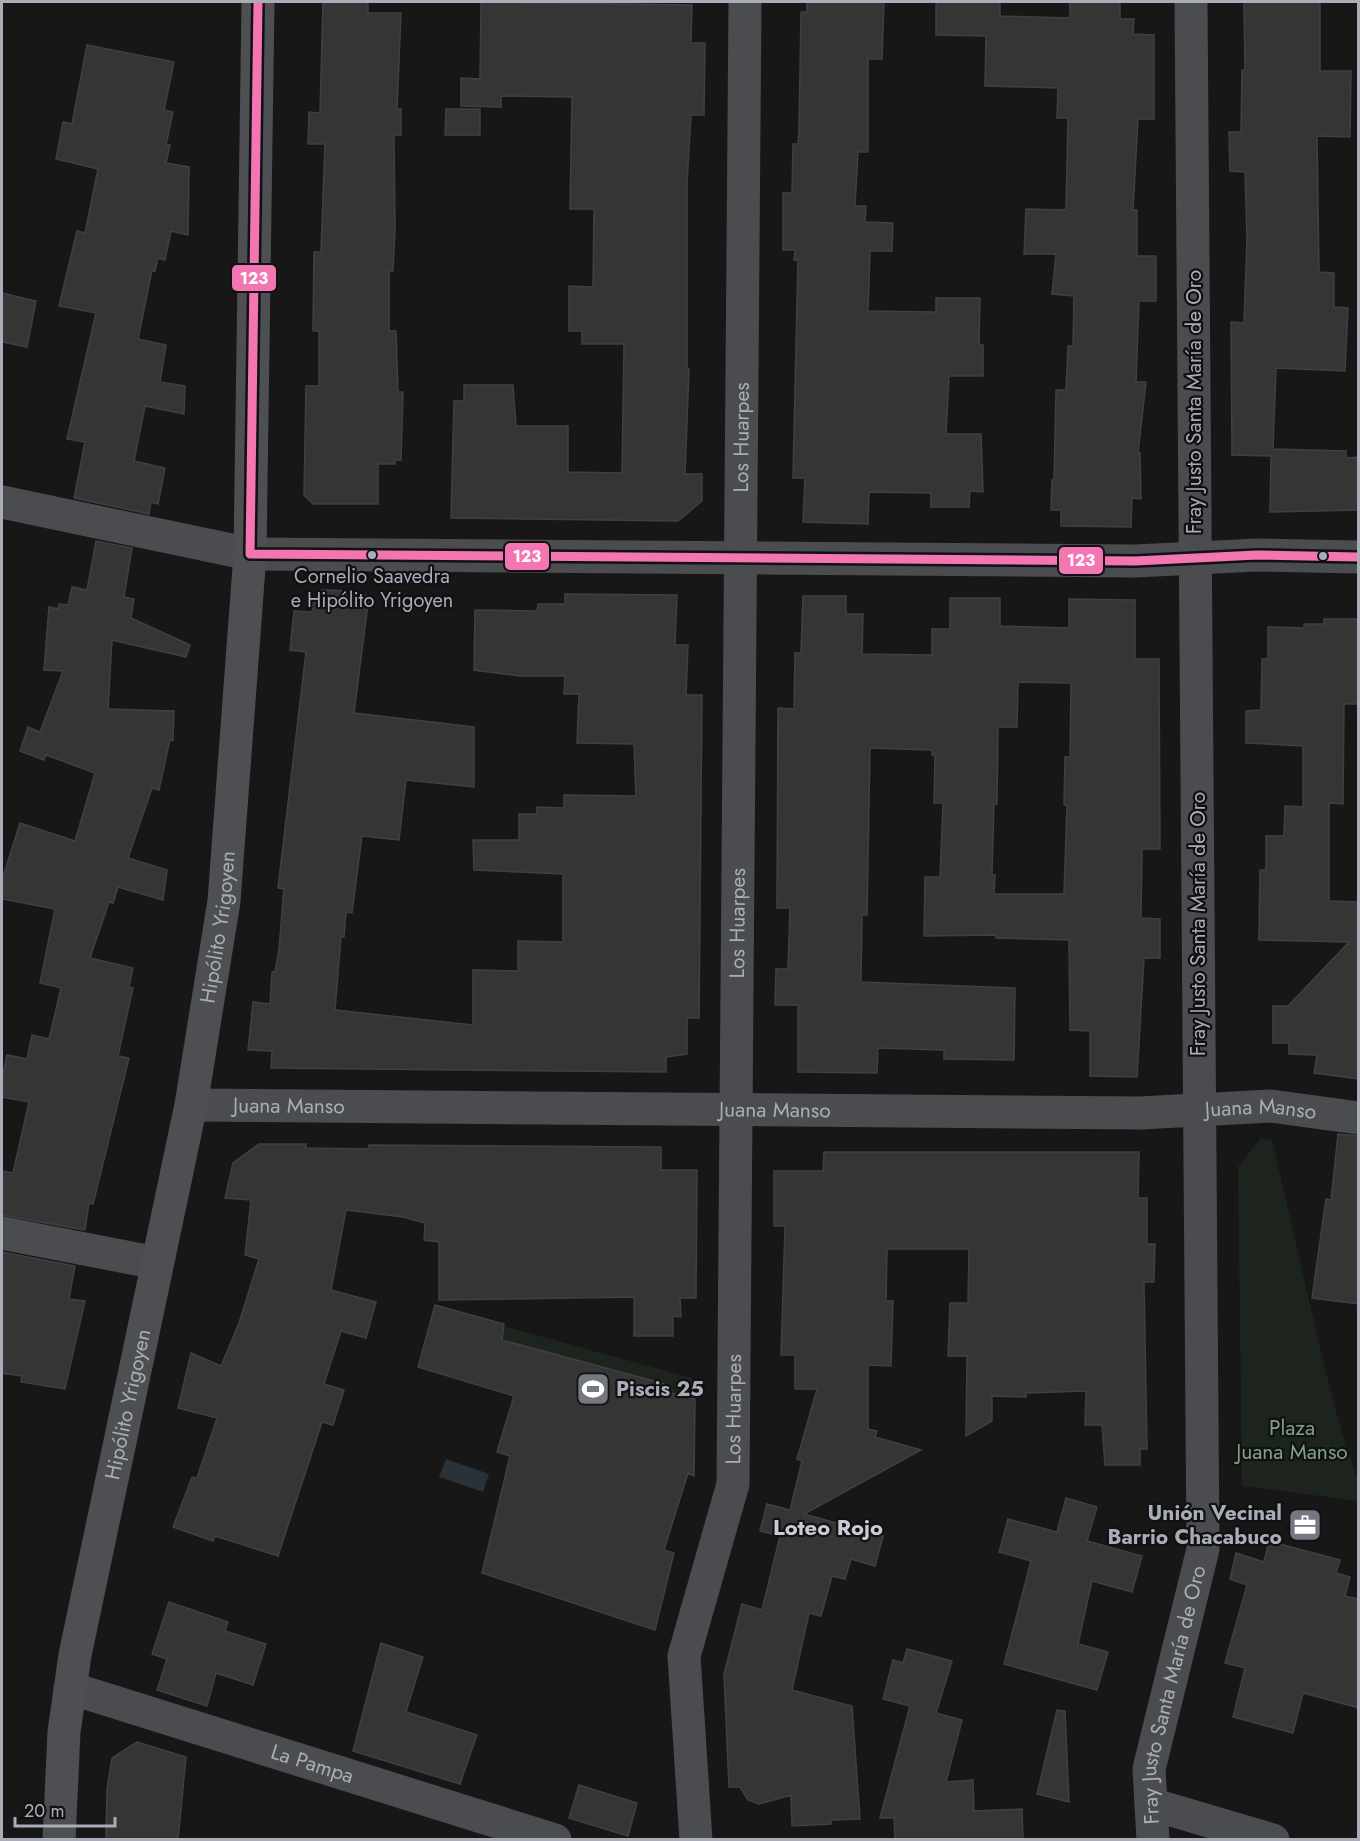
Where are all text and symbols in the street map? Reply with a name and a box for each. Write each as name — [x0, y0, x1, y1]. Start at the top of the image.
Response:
line badge: 123 — [231, 264, 277, 292]
text: 123 — [240, 267, 268, 290]
street label: Fray Justo Santa María de Oro — [1179, 270, 1209, 534]
street label: Los Huarpes — [726, 382, 757, 493]
line badge: 123 — [504, 542, 550, 571]
text: 123 — [513, 545, 541, 568]
line badge: 123 — [1058, 546, 1104, 575]
marker: Cornelio Saavedra e Hipólito Yrigoyen — [366, 549, 378, 561]
text: 123 — [1067, 549, 1095, 572]
unlabelled marker — [1317, 550, 1329, 562]
place label: Cornelio Saavedra e Hipólito Yrigoyen — [291, 562, 453, 615]
street label: Fray Justo Santa María de Oro — [1183, 792, 1213, 1056]
street label: Hipólito Yrigoyen — [193, 850, 243, 1006]
street label: Los Huarpes — [722, 868, 753, 979]
street label: Juana Manso — [230, 1090, 345, 1121]
street label: Juana Manso — [1201, 1091, 1318, 1127]
street label: Juana Manso — [716, 1094, 831, 1125]
street label: Hipólito Yrigoyen — [97, 1326, 158, 1483]
street label: Los Huarpes — [718, 1354, 749, 1465]
sports icon: Piscis 25 — [575, 1371, 611, 1407]
place label: Piscis 25 — [616, 1374, 704, 1404]
park label: Plaza Juana Manso — [1233, 1413, 1348, 1467]
place label: Unión Vecinal Barrio Chacabuco — [1108, 1498, 1282, 1552]
office icon: Unión Vecinal Barrio Chacabuco — [1287, 1507, 1323, 1543]
district label: Loteo Rojo — [773, 1511, 883, 1543]
street label: Fray Justo Santa María de Oro — [1134, 1562, 1213, 1825]
street label: La Pampa — [267, 1737, 358, 1791]
scale bar — [15, 1790, 116, 1828]
text: 20 m — [24, 1798, 64, 1824]

